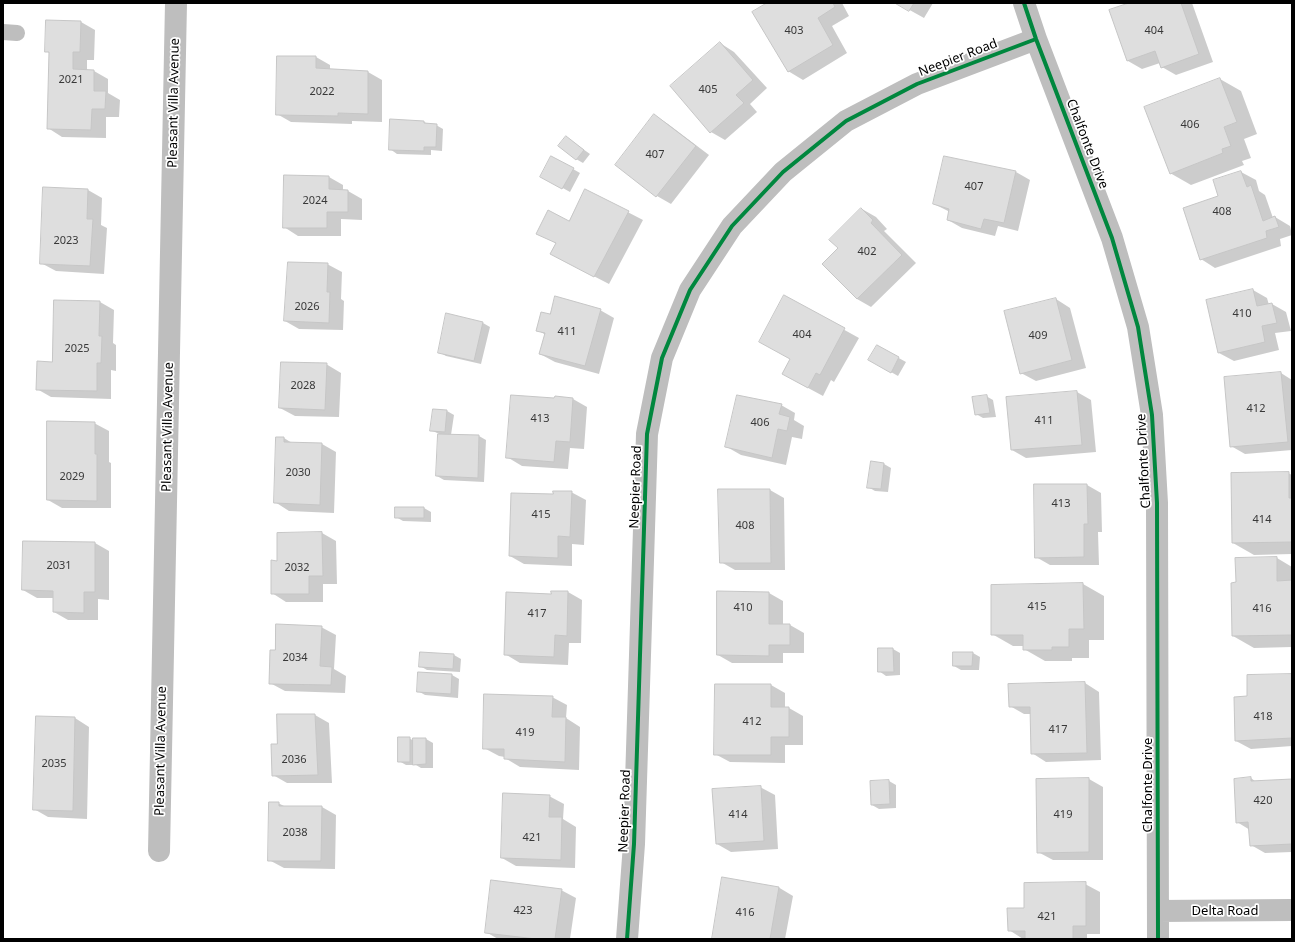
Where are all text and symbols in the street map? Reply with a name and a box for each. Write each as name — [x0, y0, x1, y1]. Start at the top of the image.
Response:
house number: 403 — [785, 24, 803, 38]
house number: 404 — [1145, 24, 1163, 38]
street label: Neepier Road — [916, 36, 1000, 80]
street label: Pleasant Villa Avenue — [165, 38, 183, 168]
house number: 2021 — [58, 73, 84, 87]
house number: 405 — [699, 83, 717, 97]
house number: 2022 — [309, 85, 335, 99]
street label: Chalfonte Drive — [1063, 97, 1111, 191]
house number: 406 — [1181, 118, 1199, 132]
house number: 407 — [646, 148, 664, 162]
house number: 407 — [965, 180, 983, 194]
house number: 2024 — [302, 194, 328, 208]
house number: 408 — [1213, 205, 1231, 219]
house number: 2023 — [53, 234, 79, 248]
house number: 402 — [858, 245, 876, 259]
house number: 2026 — [294, 300, 320, 314]
house number: 410 — [1233, 307, 1251, 321]
house number: 411 — [558, 325, 576, 339]
house number: 404 — [793, 328, 811, 342]
house number: 409 — [1029, 329, 1047, 343]
house number: 2025 — [64, 342, 90, 356]
street label: Pleasant Villa Avenue — [159, 362, 177, 492]
house number: 2028 — [290, 379, 316, 393]
house number: 412 — [1247, 402, 1265, 416]
house number: 413 — [531, 412, 549, 426]
street label: Chalfonte Drive — [1134, 413, 1154, 509]
house number: 411 — [1035, 414, 1053, 428]
house number: 406 — [751, 416, 769, 430]
street label: Neepier Road — [627, 445, 645, 529]
house number: 2030 — [285, 466, 311, 480]
house number: 2029 — [59, 470, 85, 484]
house number: 413 — [1052, 497, 1070, 511]
house number: 415 — [532, 508, 550, 522]
house number: 414 — [1253, 513, 1271, 527]
house number: 408 — [736, 519, 754, 533]
house number: 2031 — [46, 559, 72, 573]
house number: 2032 — [284, 561, 310, 575]
house number: 415 — [1028, 600, 1046, 614]
house number: 410 — [734, 601, 752, 615]
house number: 416 — [1253, 602, 1271, 616]
house number: 417 — [528, 607, 546, 621]
house number: 2034 — [282, 651, 308, 665]
street label: Pleasant Villa Avenue — [152, 686, 170, 816]
house number: 418 — [1254, 710, 1272, 724]
house number: 412 — [743, 715, 761, 729]
house number: 417 — [1049, 723, 1067, 737]
house number: 419 — [516, 726, 534, 740]
street label: Chalfonte Drive — [1140, 738, 1156, 832]
house number: 2036 — [281, 753, 307, 767]
house number: 2035 — [41, 757, 67, 771]
street label: Neepier Road — [616, 769, 634, 853]
house number: 420 — [1254, 794, 1272, 808]
house number: 414 — [729, 808, 747, 822]
house number: 419 — [1054, 808, 1072, 822]
house number: 2038 — [282, 826, 308, 840]
house number: 421 — [523, 831, 541, 845]
street label: Delta Road — [1192, 903, 1258, 919]
house number: 423 — [514, 904, 532, 918]
house number: 416 — [736, 906, 754, 920]
house number: 421 — [1038, 910, 1056, 924]

